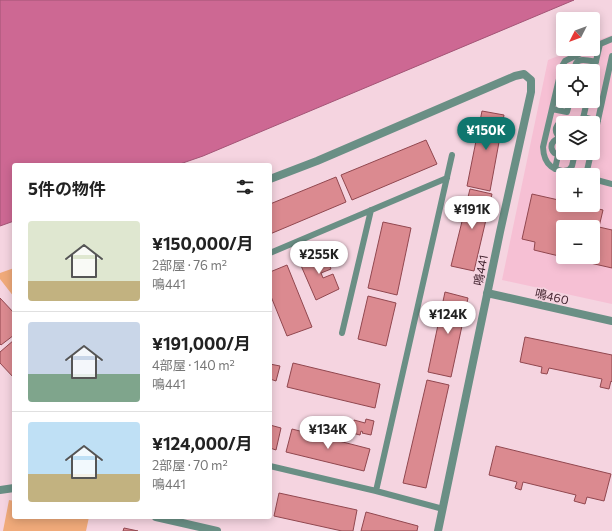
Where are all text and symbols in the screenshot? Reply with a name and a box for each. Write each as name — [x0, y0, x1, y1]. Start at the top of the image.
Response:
north arrow — [556, 12, 600, 56]
map controls — [556, 12, 600, 264]
button: locate — [556, 64, 600, 108]
button: layers — [556, 116, 600, 160]
pin: ¥150K — [458, 117, 514, 151]
text: ¥150K — [466, 122, 506, 138]
button: + — [556, 168, 600, 212]
icon: filters — [234, 176, 256, 198]
text: 5件の物件 — [28, 178, 106, 199]
pin: ¥191K — [444, 196, 500, 230]
text: ¥191K — [453, 201, 491, 217]
button: − — [556, 220, 600, 264]
text: ¥150,000/月 — [152, 233, 254, 254]
icon: home — [60, 237, 108, 285]
pin: ¥255K — [291, 241, 347, 275]
text: ¥255K — [299, 246, 339, 262]
street label: 鳴441 — [470, 253, 490, 287]
text: 2部屋 · 76 m² — [152, 257, 227, 273]
text: 鳴441 — [152, 276, 186, 292]
street label: 鳴460 — [534, 285, 570, 307]
pin: ¥124K — [420, 301, 476, 335]
text: ¥124K — [429, 306, 467, 322]
text: ¥191,000/月 — [152, 333, 251, 354]
icon: home — [60, 338, 108, 386]
text: 4部屋 · 140 m² — [152, 357, 235, 373]
text: 鳴441 — [152, 376, 186, 392]
pin: ¥134K — [300, 416, 356, 450]
text: ¥134K — [309, 421, 347, 437]
text: ¥124,000/月 — [152, 433, 253, 454]
icon: home — [60, 438, 108, 486]
text: 2部屋 · 70 m² — [152, 457, 228, 473]
text: 鳴441 — [152, 476, 186, 492]

